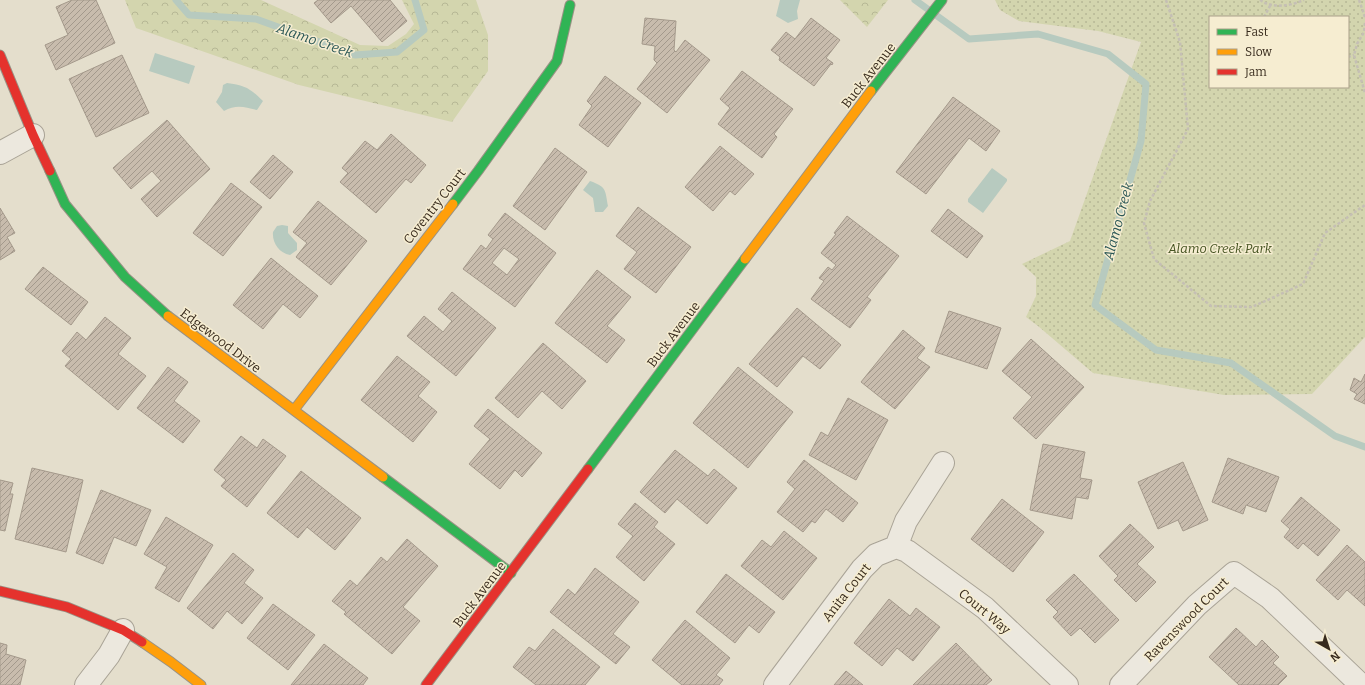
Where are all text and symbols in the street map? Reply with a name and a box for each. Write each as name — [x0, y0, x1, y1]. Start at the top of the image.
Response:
legend — [1209, 16, 1349, 88]
water label: Alamo Creek — [273, 19, 356, 62]
text: Fast — [1245, 25, 1269, 39]
street label: Buck Avenue — [838, 40, 898, 111]
text: Slow — [1245, 45, 1272, 59]
text: Jam — [1244, 65, 1267, 79]
street label: Coventry Court — [400, 165, 469, 247]
water label: Alamo Creek — [1100, 180, 1137, 263]
park label: Alamo Creek Park — [1167, 241, 1273, 256]
street label: Buck Avenue — [644, 299, 703, 370]
street label: Edgewood Drive — [177, 305, 264, 376]
street label: Buck Avenue — [450, 559, 509, 630]
street label: Anita Court — [819, 560, 874, 624]
street label: Ravenswood Court — [1141, 574, 1232, 664]
street label: Court Way — [956, 586, 1014, 637]
north arrow — [1309, 629, 1349, 669]
text: N — [1327, 649, 1342, 664]

